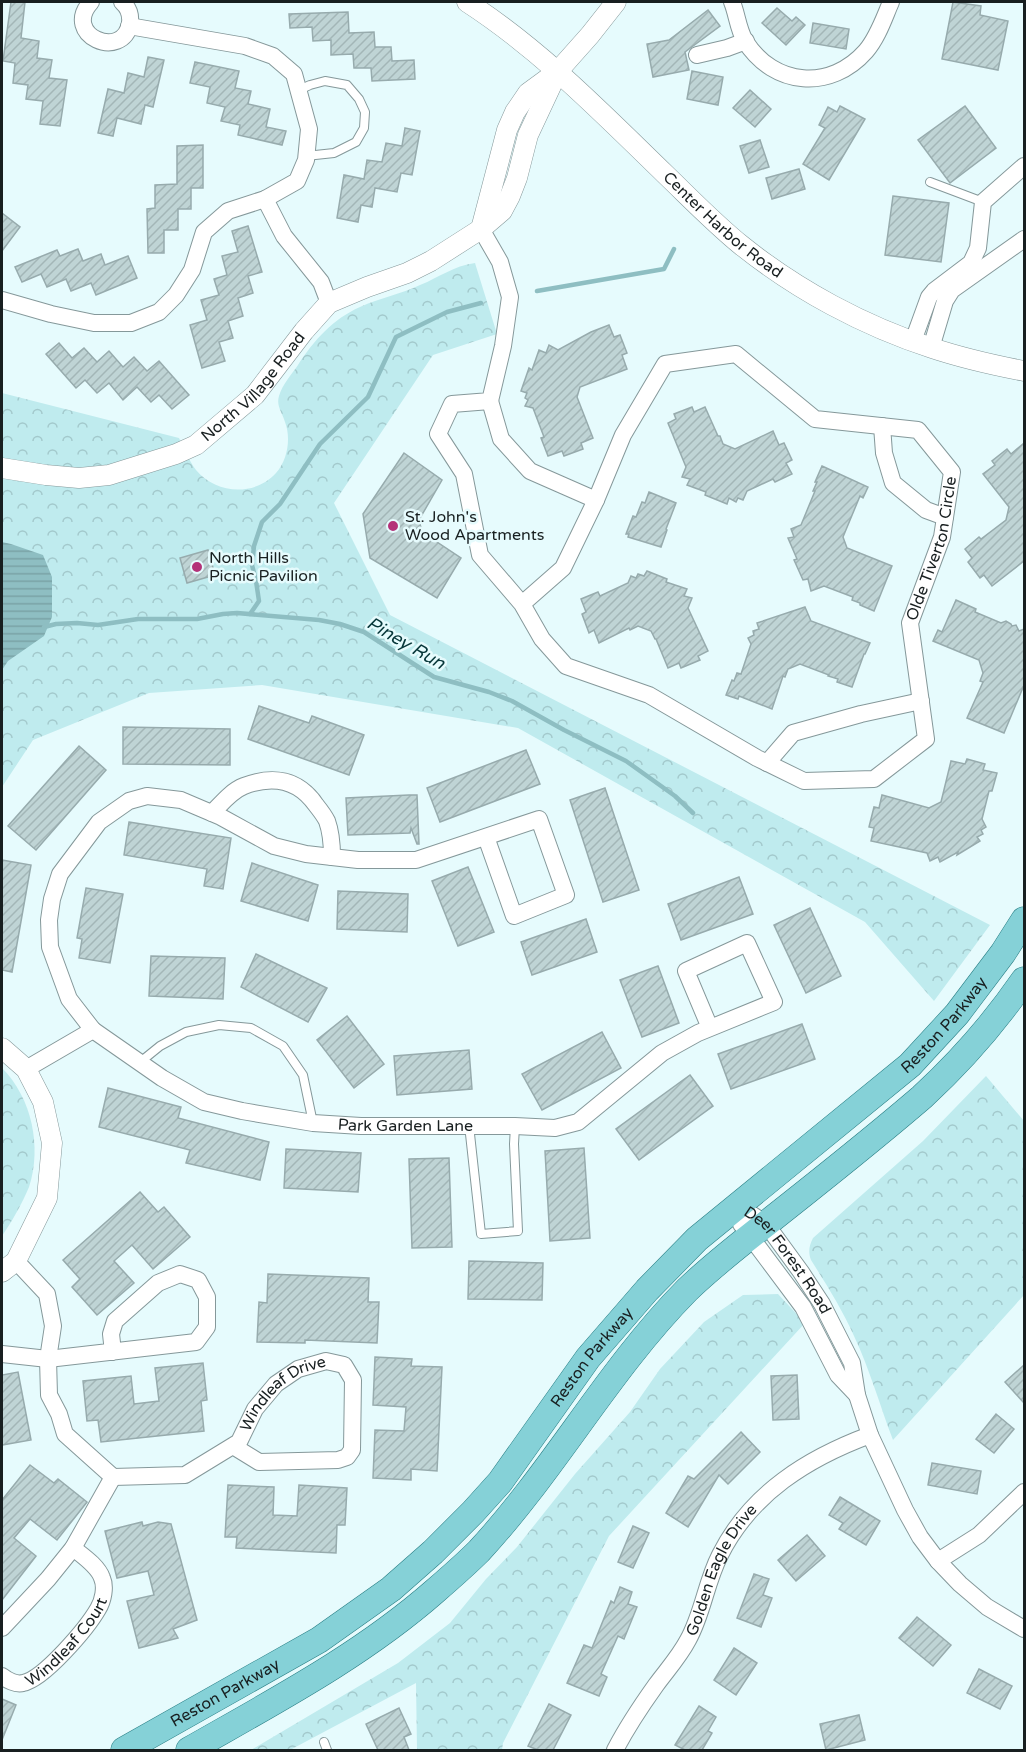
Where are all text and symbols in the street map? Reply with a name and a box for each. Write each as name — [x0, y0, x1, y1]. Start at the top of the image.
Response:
street label: Center Harbor Road — [659, 168, 787, 283]
street label: North Village Road — [197, 328, 310, 446]
street label: Olde Tiverton Circle — [902, 475, 961, 623]
place label: St. John's Wood Apartments — [405, 507, 544, 545]
marker: St. John's Wood Apartments — [386, 519, 400, 533]
place label: North Hills Picnic Pavilion — [209, 548, 318, 586]
marker: North Hills Picnic Pavilion — [190, 560, 204, 574]
water label: Piney Run — [363, 612, 450, 675]
street label: Reston Parkway — [897, 972, 992, 1078]
street label: Park Garden Lane — [337, 1115, 473, 1136]
street label: Deer Forest Road — [740, 1202, 835, 1317]
street label: Reston Parkway — [546, 1303, 638, 1411]
street label: Windleaf Drive — [236, 1352, 328, 1435]
street label: Golden Eagle Drive — [682, 1500, 761, 1639]
street label: Windleaf Court — [22, 1595, 112, 1691]
street label: Reston Parkway — [167, 1654, 283, 1732]

